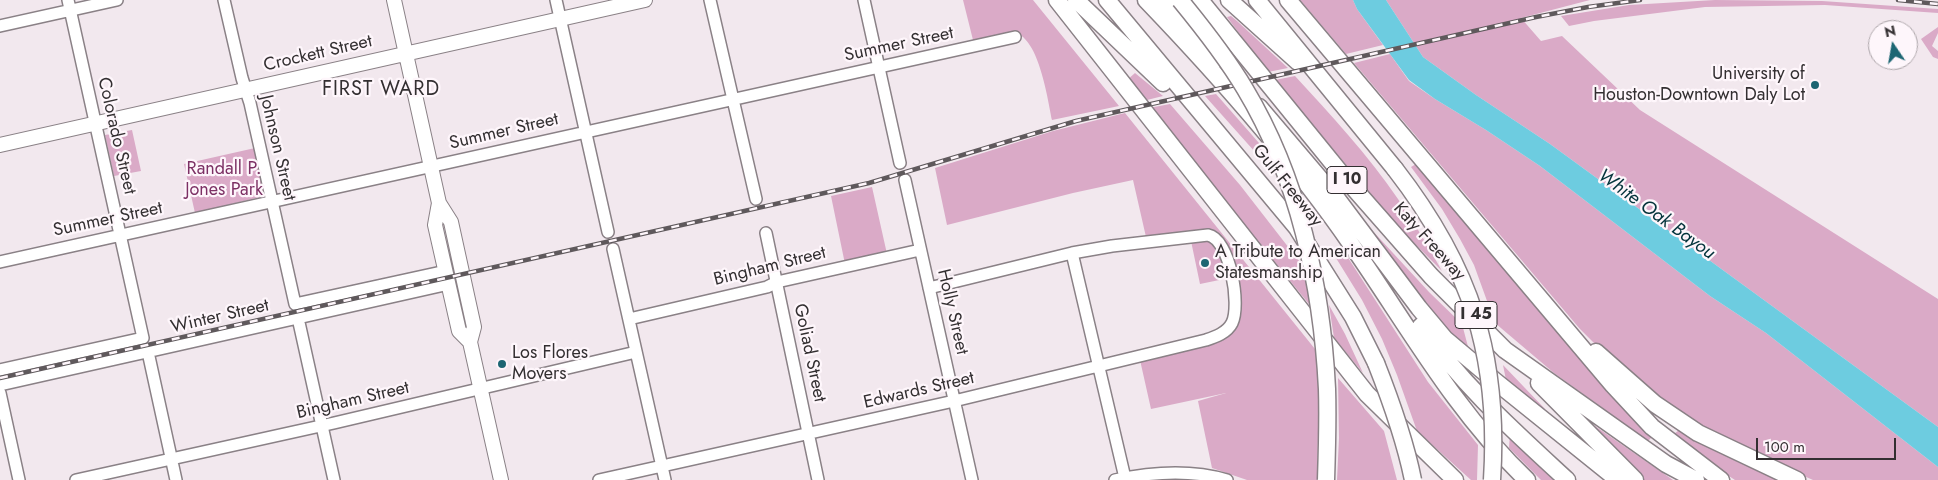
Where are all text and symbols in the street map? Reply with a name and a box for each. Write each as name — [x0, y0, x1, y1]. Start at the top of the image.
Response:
north arrow — [1868, 20, 1918, 70]
text: N — [1883, 20, 1898, 42]
street label: Summer Street — [842, 23, 956, 67]
street label: Crockett Street — [262, 31, 374, 77]
place label: University of Houston-Downtown Daly Lot — [1593, 64, 1805, 106]
street label: Colorado Street — [92, 75, 140, 197]
district label: FIRST WARD — [321, 78, 441, 102]
marker: University of Houston-Downtown Daly Lot — [1809, 79, 1821, 91]
street label: Johnson Street — [254, 93, 300, 203]
street label: Summer Street — [447, 109, 561, 155]
street label: Gulf Freeway — [1247, 140, 1327, 232]
park label: Randall P. Jones Park — [185, 159, 263, 202]
water label: White Oak Bayou — [1593, 165, 1719, 265]
road number: I 10 — [1327, 166, 1367, 194]
street label: Summer Street — [51, 198, 165, 242]
street label: Katy Freeway — [1388, 198, 1470, 286]
place label: A Tribute to American Statesmanship — [1215, 242, 1381, 284]
street label: Bingham Street — [712, 243, 828, 291]
marker: A Tribute to American Statesmanship — [1199, 257, 1211, 269]
street label: Holly Street — [932, 267, 972, 357]
street label: Winter Street — [169, 295, 271, 339]
street label: Goliad Street — [788, 302, 830, 404]
road number: I 45 — [1455, 302, 1497, 328]
place label: Los Flores Movers — [512, 343, 588, 386]
marker: Los Flores Movers — [496, 358, 508, 370]
street label: Edwards Street — [861, 368, 977, 414]
street label: Bingham Street — [295, 378, 411, 424]
scale bar — [1758, 428, 1898, 460]
text: 100 m — [1764, 436, 1805, 458]

